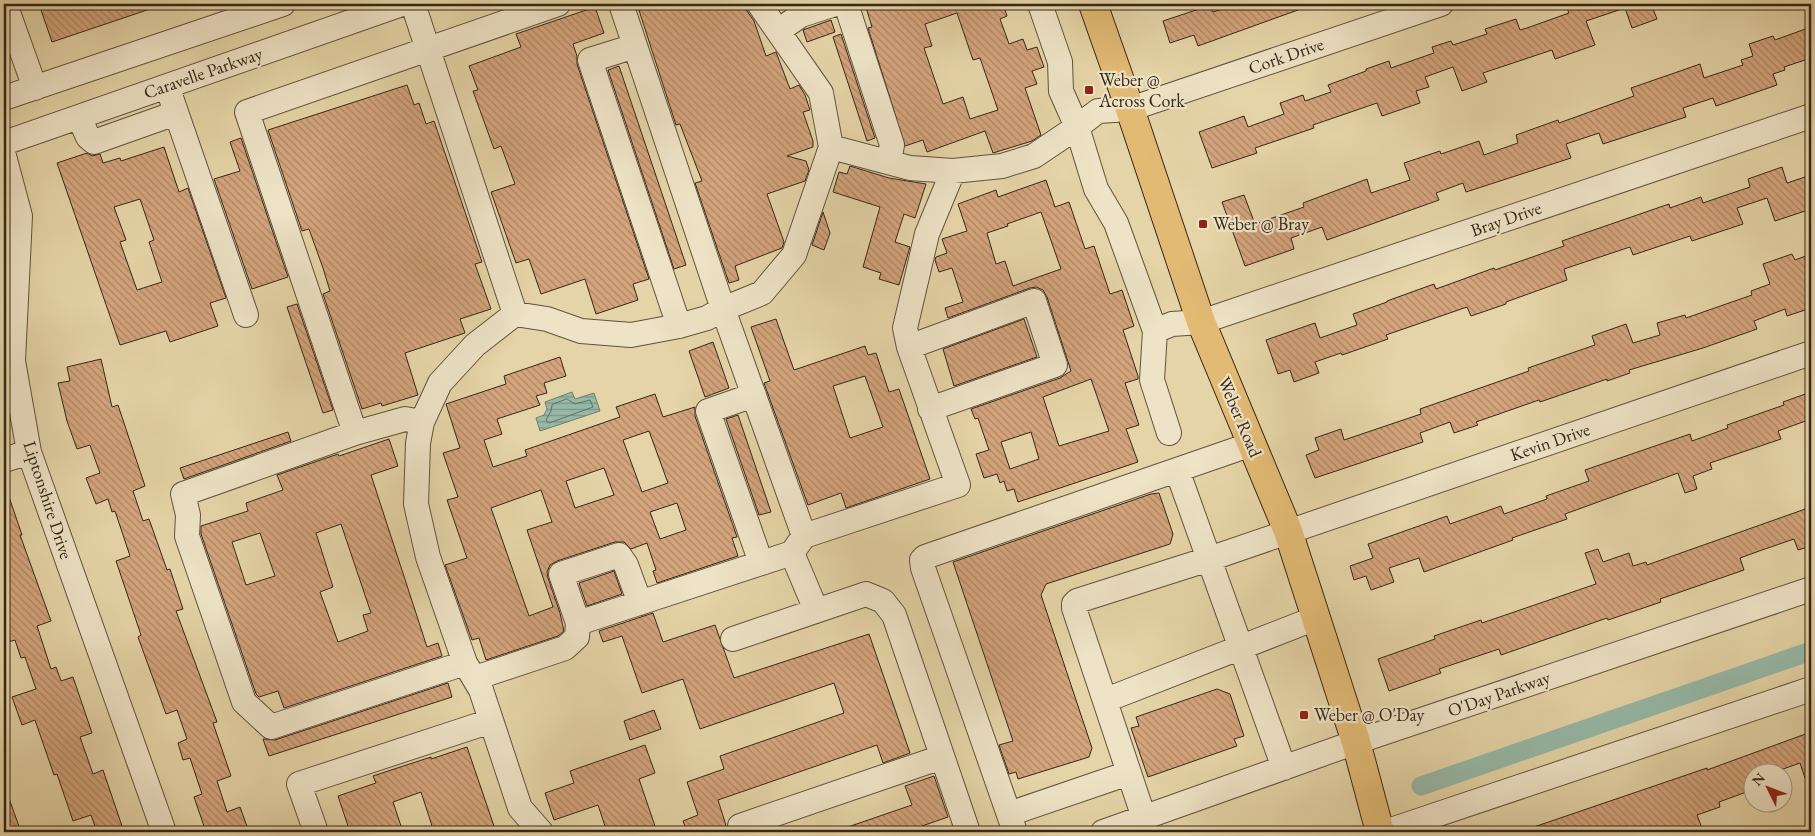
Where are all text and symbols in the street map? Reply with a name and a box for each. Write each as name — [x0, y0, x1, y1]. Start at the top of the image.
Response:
street label: Cork Drive — [1245, 32, 1327, 79]
street label: Caravelle Parkway — [140, 41, 265, 104]
place label: Weber @ Across Cork — [1098, 68, 1185, 112]
marker: Weber @ Across Cork — [1083, 84, 1095, 96]
street label: Bray Drive — [1467, 196, 1544, 241]
place label: Weber @ Bray — [1213, 212, 1309, 235]
marker: Weber @ Bray — [1197, 218, 1209, 230]
street label: Weber Road — [1213, 373, 1268, 461]
street label: Kevin Drive — [1507, 417, 1593, 466]
street label: Liptonshire Drive — [19, 438, 78, 562]
street label: O'Day Parkway — [1445, 665, 1553, 722]
place label: Weber @ O'Day — [1314, 703, 1425, 726]
marker: Weber @ O'Day — [1298, 709, 1310, 721]
north arrow — [1742, 764, 1792, 814]
text: N — [1748, 769, 1769, 790]

